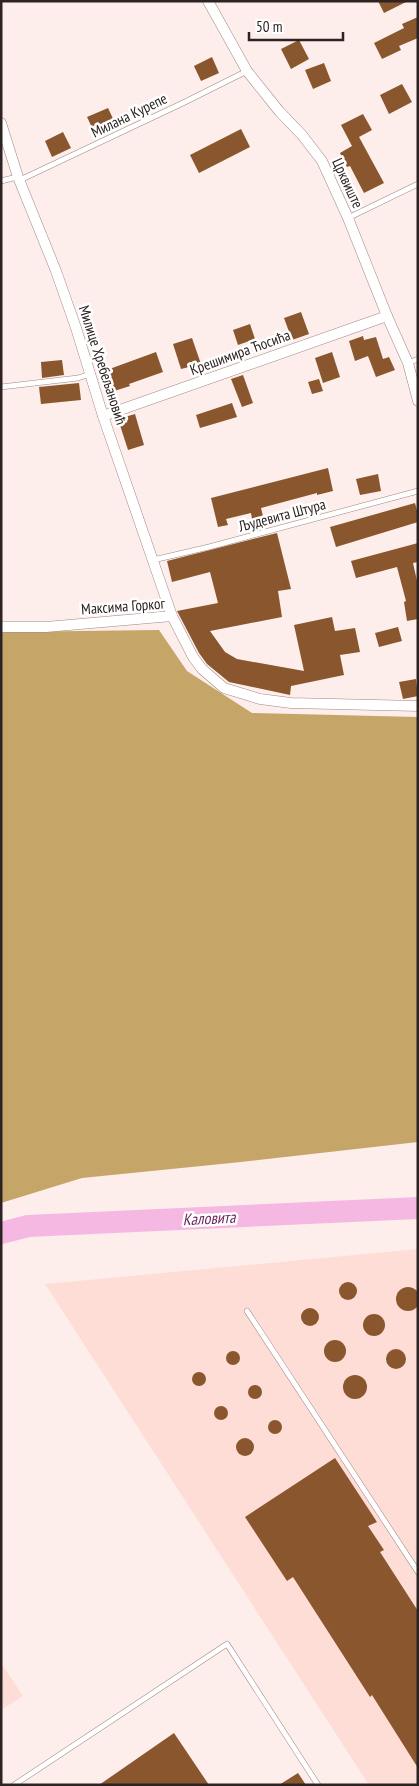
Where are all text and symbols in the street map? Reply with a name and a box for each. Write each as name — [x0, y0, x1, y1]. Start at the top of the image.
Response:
scale bar — [249, 10, 343, 42]
text: 50 m — [256, 17, 282, 36]
street label: Милана Курепе — [88, 88, 170, 142]
street label: Црквиште — [328, 155, 368, 211]
street label: Милице Хребељановић — [75, 303, 131, 427]
street label: Крешимира Ћосића — [187, 325, 293, 379]
street label: Људевита Штура — [235, 494, 328, 536]
street label: Максима Горког — [81, 594, 166, 618]
water label: Каловита — [182, 1207, 237, 1229]

